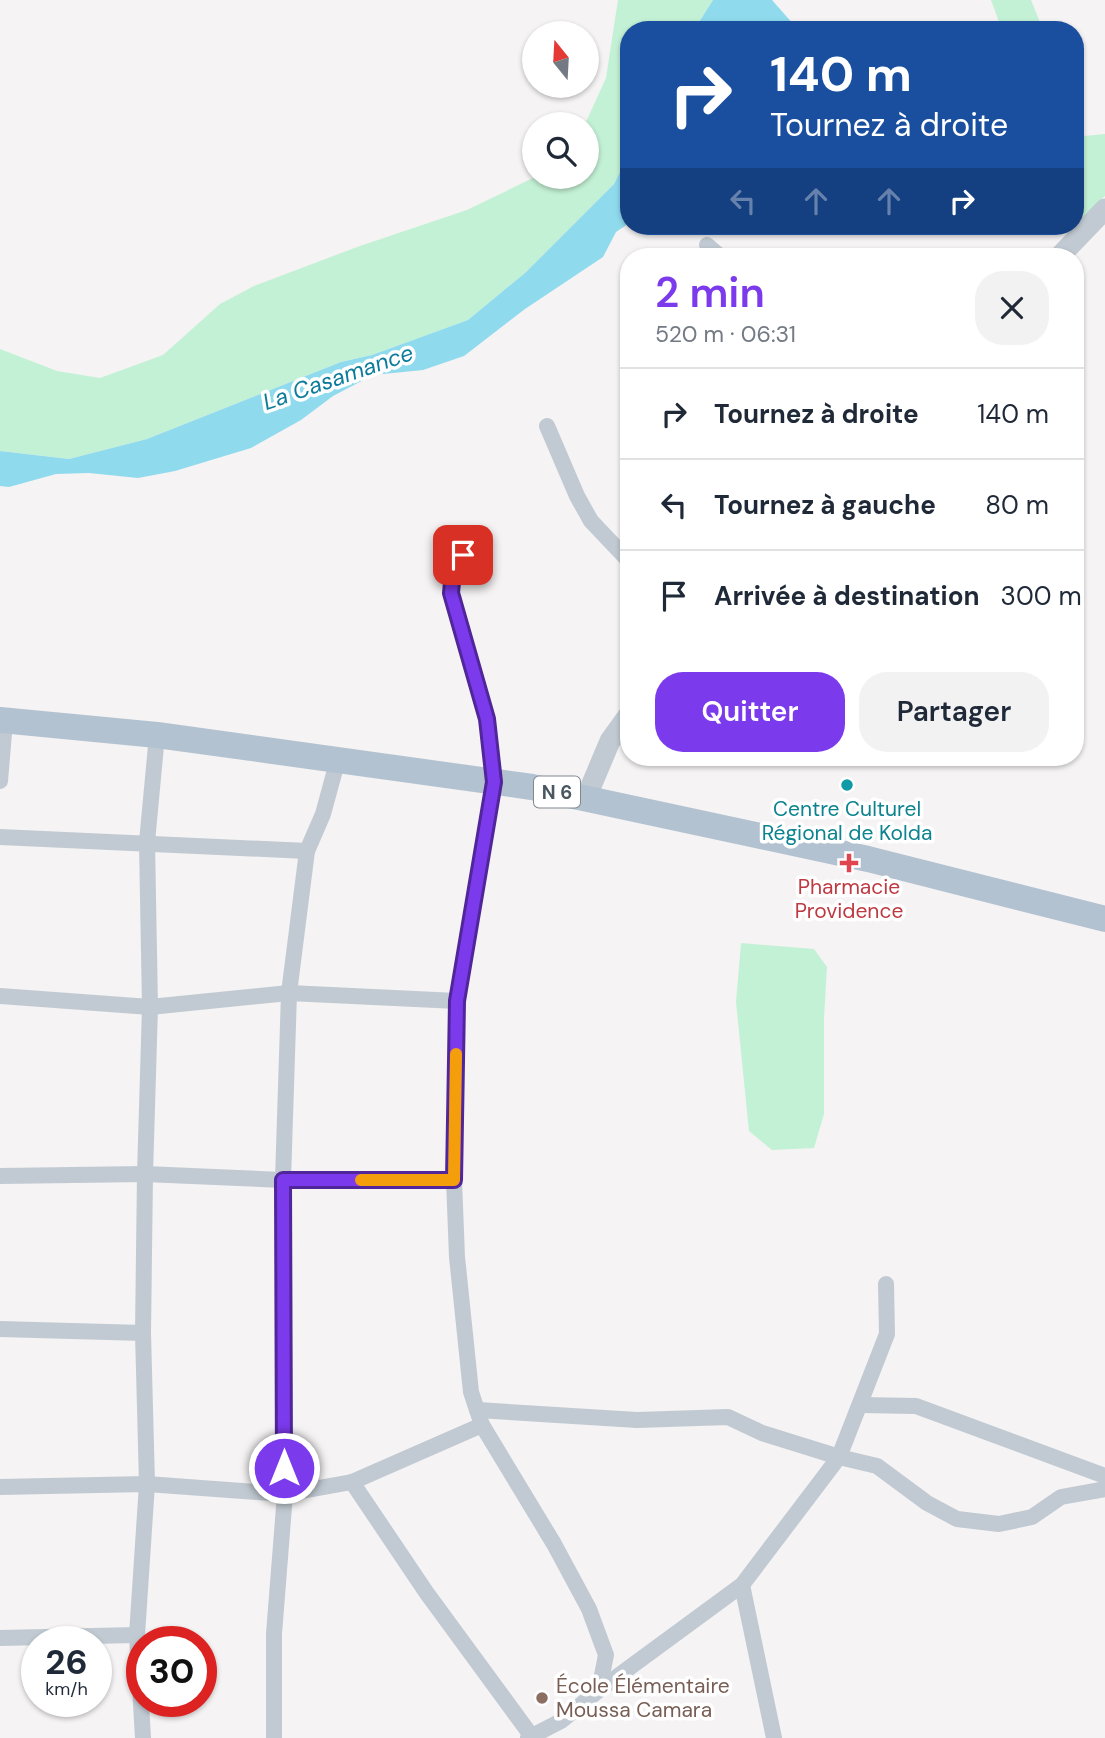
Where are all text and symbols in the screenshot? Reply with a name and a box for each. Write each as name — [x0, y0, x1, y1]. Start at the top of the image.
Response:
north arrow — [522, 21, 598, 98]
map controls — [522, 21, 599, 189]
text: 140 m — [770, 42, 912, 106]
icon: right — [655, 49, 746, 140]
text: Tournez à droite — [770, 104, 1008, 146]
button: search — [522, 112, 599, 189]
icon: left — [724, 182, 762, 220]
icon: ahead — [797, 182, 835, 220]
icon: ahead — [870, 182, 908, 220]
icon: right — [943, 182, 981, 220]
text: 2 min — [655, 265, 765, 320]
button: close — [975, 271, 1049, 345]
text: 520 m · 06:31 — [655, 319, 796, 349]
water label: La Casamance — [259, 337, 417, 417]
icon: right — [655, 395, 693, 433]
text: Tournez à droite — [714, 397, 919, 431]
text: 140 m — [977, 397, 1049, 431]
icon: left — [655, 486, 693, 524]
text: Tournez à gauche — [714, 488, 936, 522]
text: 80 m — [985, 488, 1049, 522]
pin — [433, 525, 493, 585]
icon: arrive — [444, 536, 482, 574]
icon: arrive — [655, 577, 693, 615]
text: Arrivée à destination — [714, 579, 980, 613]
text: 300 m — [1001, 579, 1082, 613]
button: Quitter — [655, 672, 845, 752]
button: Partager — [859, 672, 1049, 752]
road number: N 6 — [534, 776, 580, 807]
marker: Centre Culturel Régional de Kolda — [839, 777, 855, 793]
place label: Centre Culturel Régional de Kolda — [762, 795, 932, 847]
marker: Pharmacie Providence — [841, 855, 857, 871]
place label: Pharmacie Providence — [795, 873, 903, 925]
position arrow — [247, 1431, 321, 1505]
speed limit sign: 30 — [126, 1626, 217, 1717]
text: 26 — [45, 1639, 88, 1685]
place label: École Élémentaire Moussa Camara — [556, 1672, 730, 1724]
text: km/h — [45, 1677, 88, 1701]
marker: École Élémentaire Moussa Camara — [534, 1690, 550, 1706]

